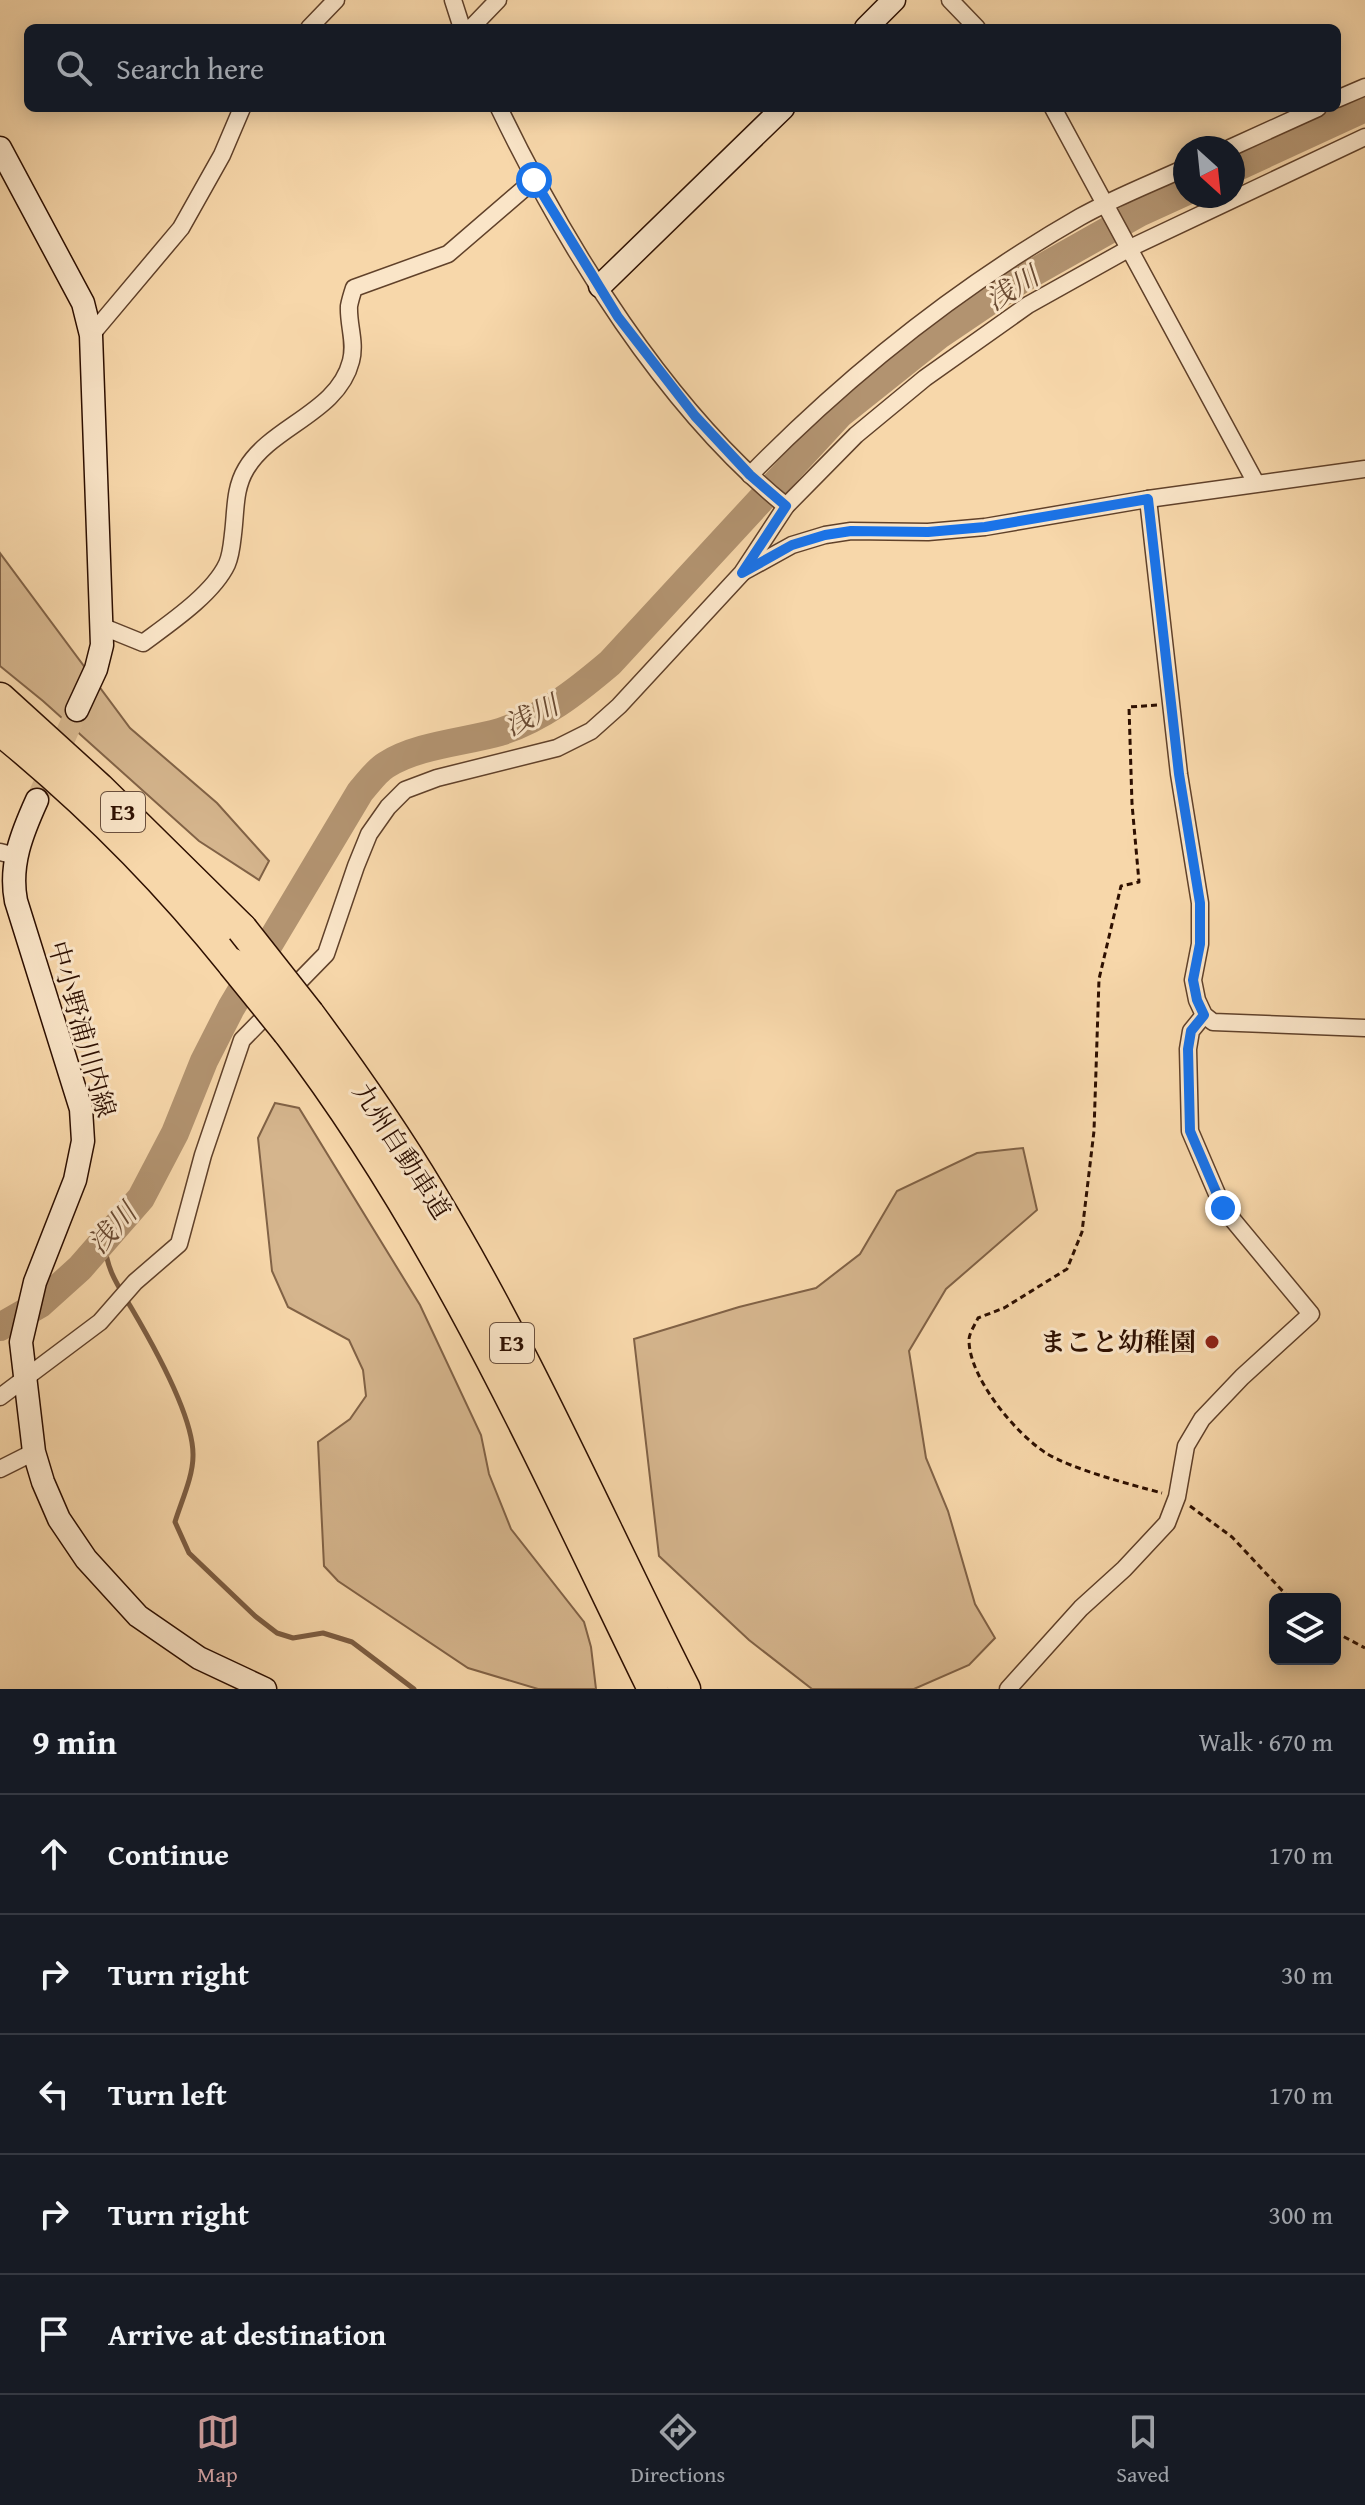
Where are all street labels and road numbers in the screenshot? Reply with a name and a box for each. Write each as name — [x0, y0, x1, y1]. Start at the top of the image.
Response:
road number: E3 — [101, 792, 145, 832]
street label: 中小野浦川内線 — [39, 936, 126, 1122]
street label: 九州自動車道 — [344, 1075, 461, 1227]
road number: E3 — [490, 1323, 534, 1363]

